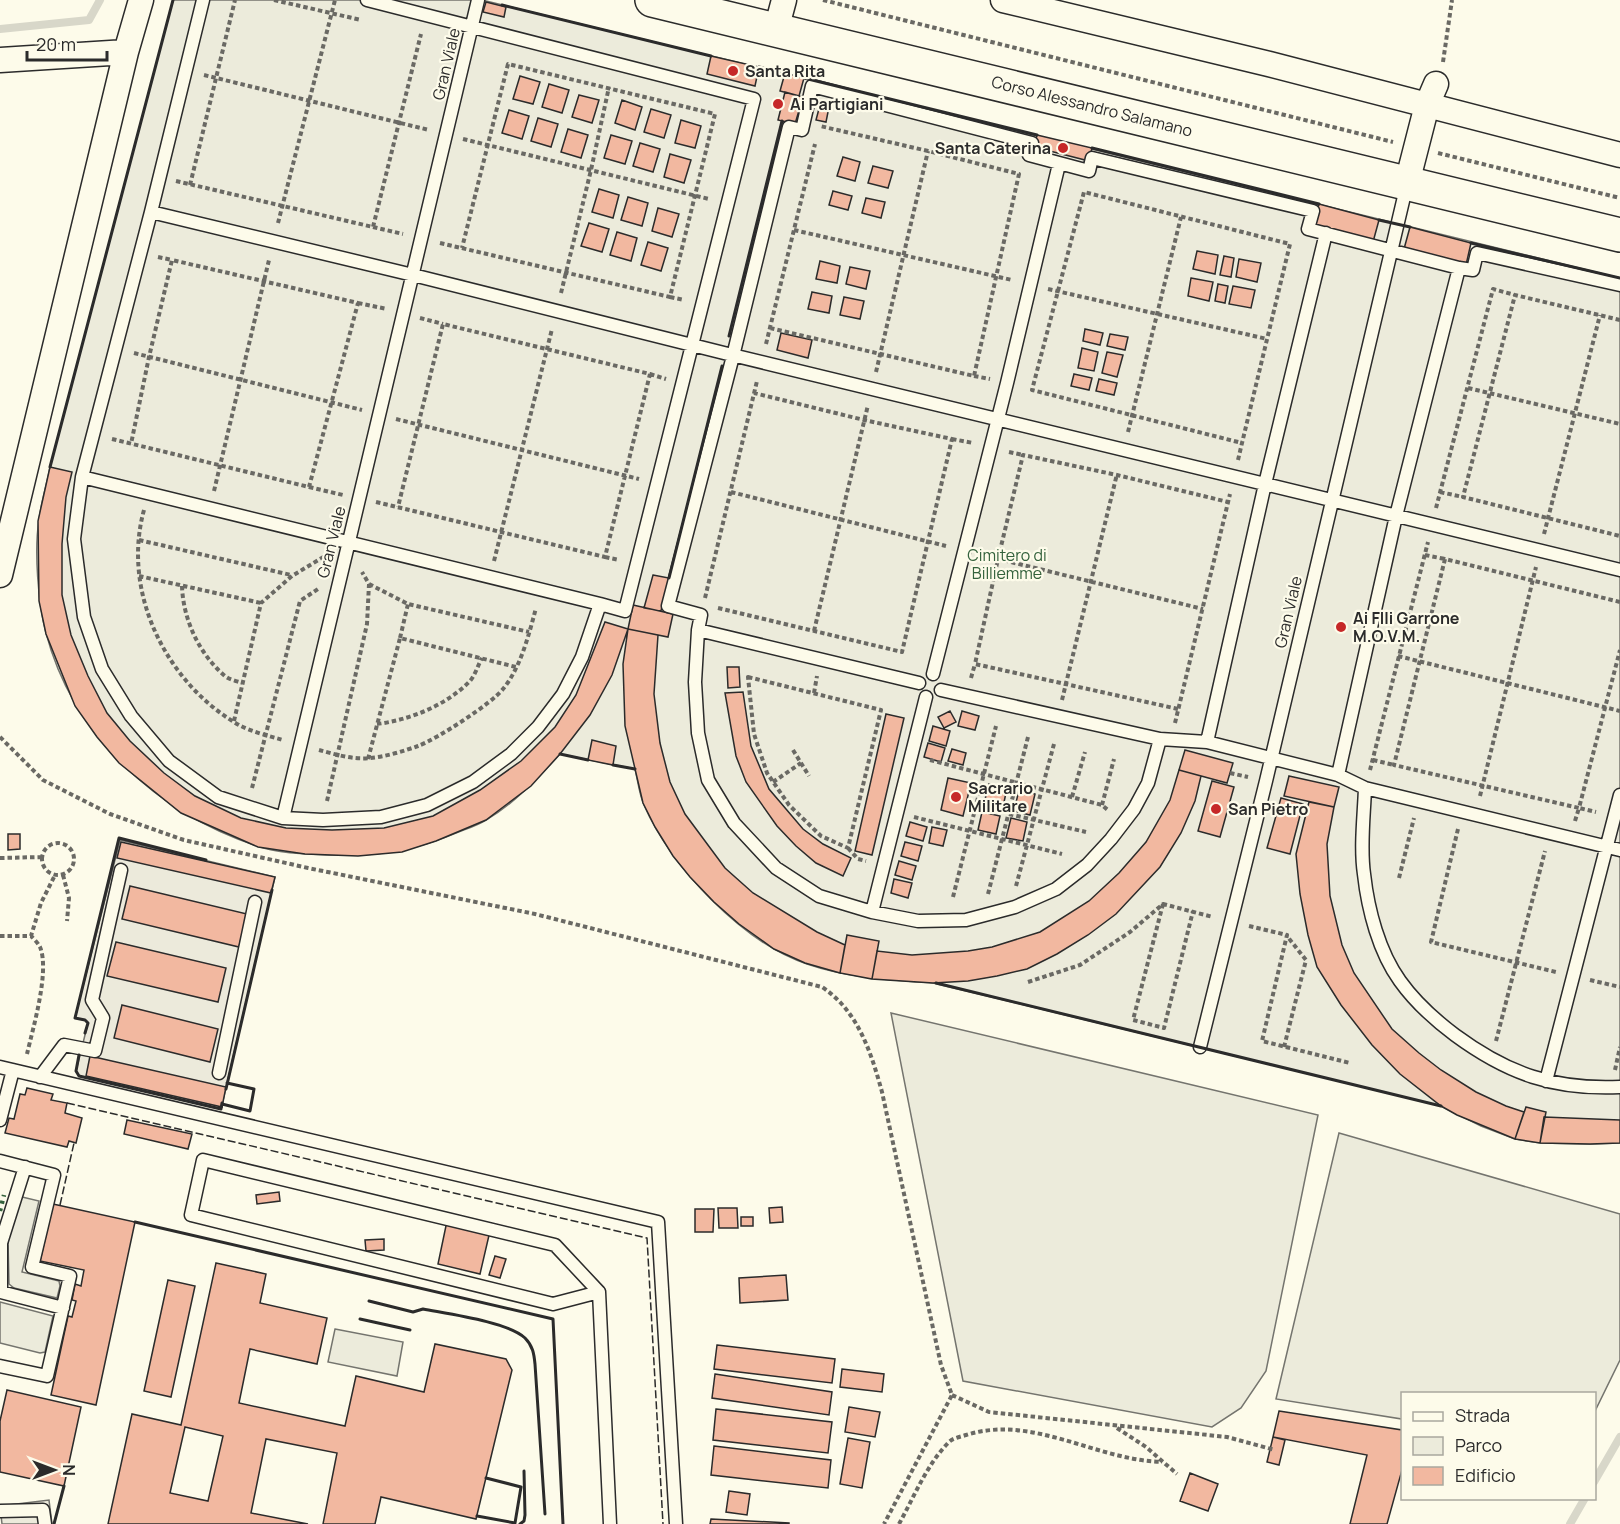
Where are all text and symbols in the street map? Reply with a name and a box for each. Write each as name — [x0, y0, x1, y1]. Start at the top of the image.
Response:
scale bar — [27, 24, 106, 62]
street label: Gran Viale — [427, 26, 465, 102]
text: 20 m — [36, 32, 76, 56]
place label: Santa Rita — [745, 60, 825, 82]
marker: Santa Rita — [726, 64, 740, 78]
street label: Corso Alessandro Salamano — [989, 70, 1195, 142]
place label: Ai Partigiani — [790, 93, 884, 115]
marker: Ai Partigiani — [771, 97, 785, 111]
place label: Santa Caterina — [935, 137, 1051, 159]
marker: Santa Caterina — [1056, 141, 1070, 155]
street label: Gran Viale — [311, 504, 351, 580]
park label: Cimitero di Billiemme — [967, 544, 1047, 584]
street label: Gran Viale — [1269, 574, 1307, 650]
place label: Ai Flli Garrone M.O.V.M. — [1353, 607, 1460, 647]
marker: Ai Flli Garrone M.O.V.M. — [1334, 620, 1348, 634]
place label: Sacrario Militare — [968, 777, 1033, 817]
marker: Sacrario Militare — [949, 790, 963, 804]
place label: San Pietro — [1228, 798, 1308, 820]
marker: San Pietro — [1209, 802, 1223, 816]
legend — [1401, 1392, 1596, 1500]
text: Strada — [1455, 1403, 1510, 1427]
text: Parco — [1455, 1433, 1502, 1457]
north arrow — [24, 1440, 84, 1500]
text: Edificio — [1455, 1463, 1516, 1487]
text: N — [58, 1464, 80, 1476]

